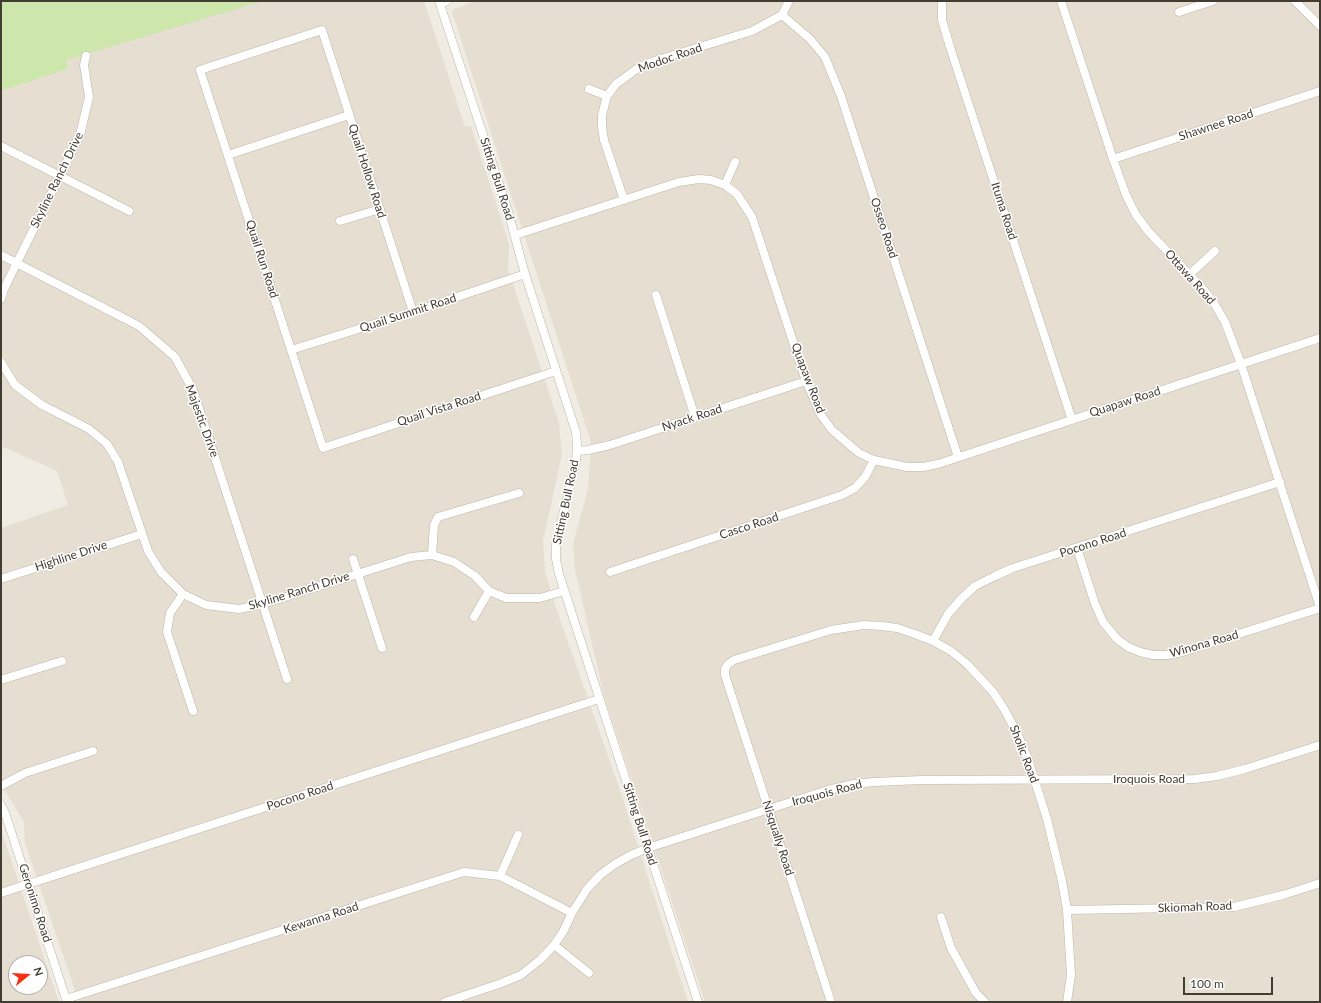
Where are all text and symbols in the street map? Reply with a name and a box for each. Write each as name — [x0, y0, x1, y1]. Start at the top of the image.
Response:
street label: Modoc Road — [636, 40, 704, 76]
street label: Shawnee Road — [1177, 106, 1255, 144]
street label: Quail Hollow Road — [345, 122, 389, 220]
street label: Skyline Ranch Drive — [28, 130, 86, 230]
street label: Sitting Bull Road — [477, 136, 517, 222]
street label: Ituma Road — [988, 180, 1020, 242]
street label: Osseo Road — [867, 196, 901, 260]
street label: Quail Run Road — [243, 218, 281, 300]
street label: Ottawa Road — [1162, 247, 1218, 307]
street label: Quail Summit Road — [358, 291, 458, 335]
street label: Quapaw Road — [788, 341, 828, 415]
street label: Majestic Drive — [182, 383, 222, 459]
street label: Quapaw Road — [1088, 384, 1162, 420]
street label: Quail Vista Road — [395, 389, 483, 429]
street label: Nyack Road — [660, 401, 724, 435]
street label: Sitting Bull Road — [550, 458, 582, 546]
street label: Casco Road — [718, 510, 780, 542]
street label: Pocono Road — [1058, 525, 1128, 561]
street label: Highline Drive — [33, 538, 109, 574]
street label: Skyline Ranch Drive — [247, 569, 351, 613]
street label: Winona Road — [1168, 627, 1240, 661]
street label: Sholic Road — [1006, 723, 1042, 785]
street label: Iroquois Road — [1113, 772, 1185, 786]
street label: Iroquois Road — [790, 777, 864, 809]
street label: Pocono Road — [265, 778, 335, 814]
street label: Sitting Bull Road — [620, 781, 660, 867]
street label: Nisqually Road — [759, 799, 797, 877]
street label: Geronimo Road — [15, 862, 55, 944]
street label: Kewanna Road — [282, 899, 360, 937]
street label: Skiomah Road — [1158, 899, 1232, 915]
north arrow — [8, 955, 48, 995]
text: N — [31, 965, 46, 977]
scale bar — [1185, 969, 1275, 995]
text: 100 m — [1190, 976, 1224, 991]

